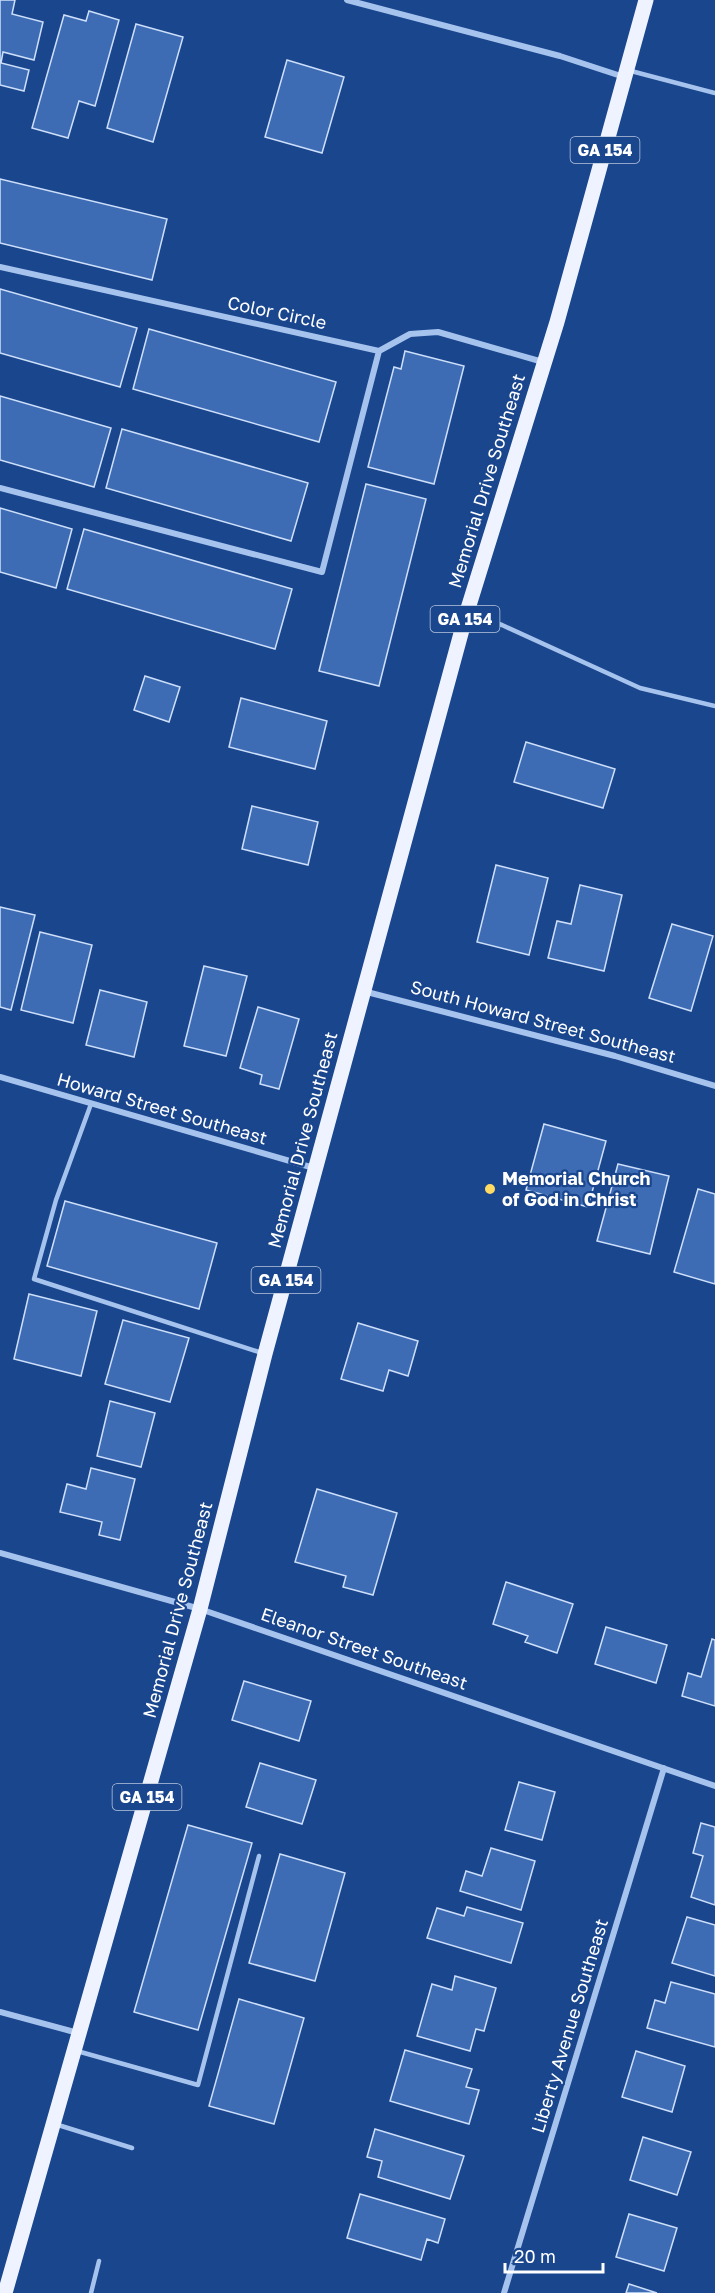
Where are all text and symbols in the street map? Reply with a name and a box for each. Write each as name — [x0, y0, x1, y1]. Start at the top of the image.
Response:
road number: GA 154 — [570, 137, 640, 163]
street label: Color Circle — [226, 291, 329, 333]
street label: Memorial Drive Southeast — [443, 371, 529, 590]
road number: GA 154 — [430, 606, 500, 632]
street label: South Howard Street Southeast — [408, 975, 678, 1067]
street label: Memorial Drive Southeast — [263, 1029, 341, 1250]
street label: Howard Street Southeast — [55, 1067, 270, 1149]
place label: Memorial Church of God in Christ — [502, 1167, 651, 1210]
marker: Memorial Church of God in Christ — [483, 1182, 497, 1196]
road number: GA 154 — [252, 1267, 320, 1293]
street label: Memorial Drive Southeast — [138, 1499, 216, 1720]
street label: Eleanor Street Southeast — [258, 1602, 471, 1694]
road number: GA 154 — [112, 1784, 182, 1810]
street label: Liberty Avenue Southeast — [526, 1916, 612, 2136]
scale bar — [505, 2236, 602, 2274]
text: 20 m — [514, 2245, 556, 2267]

